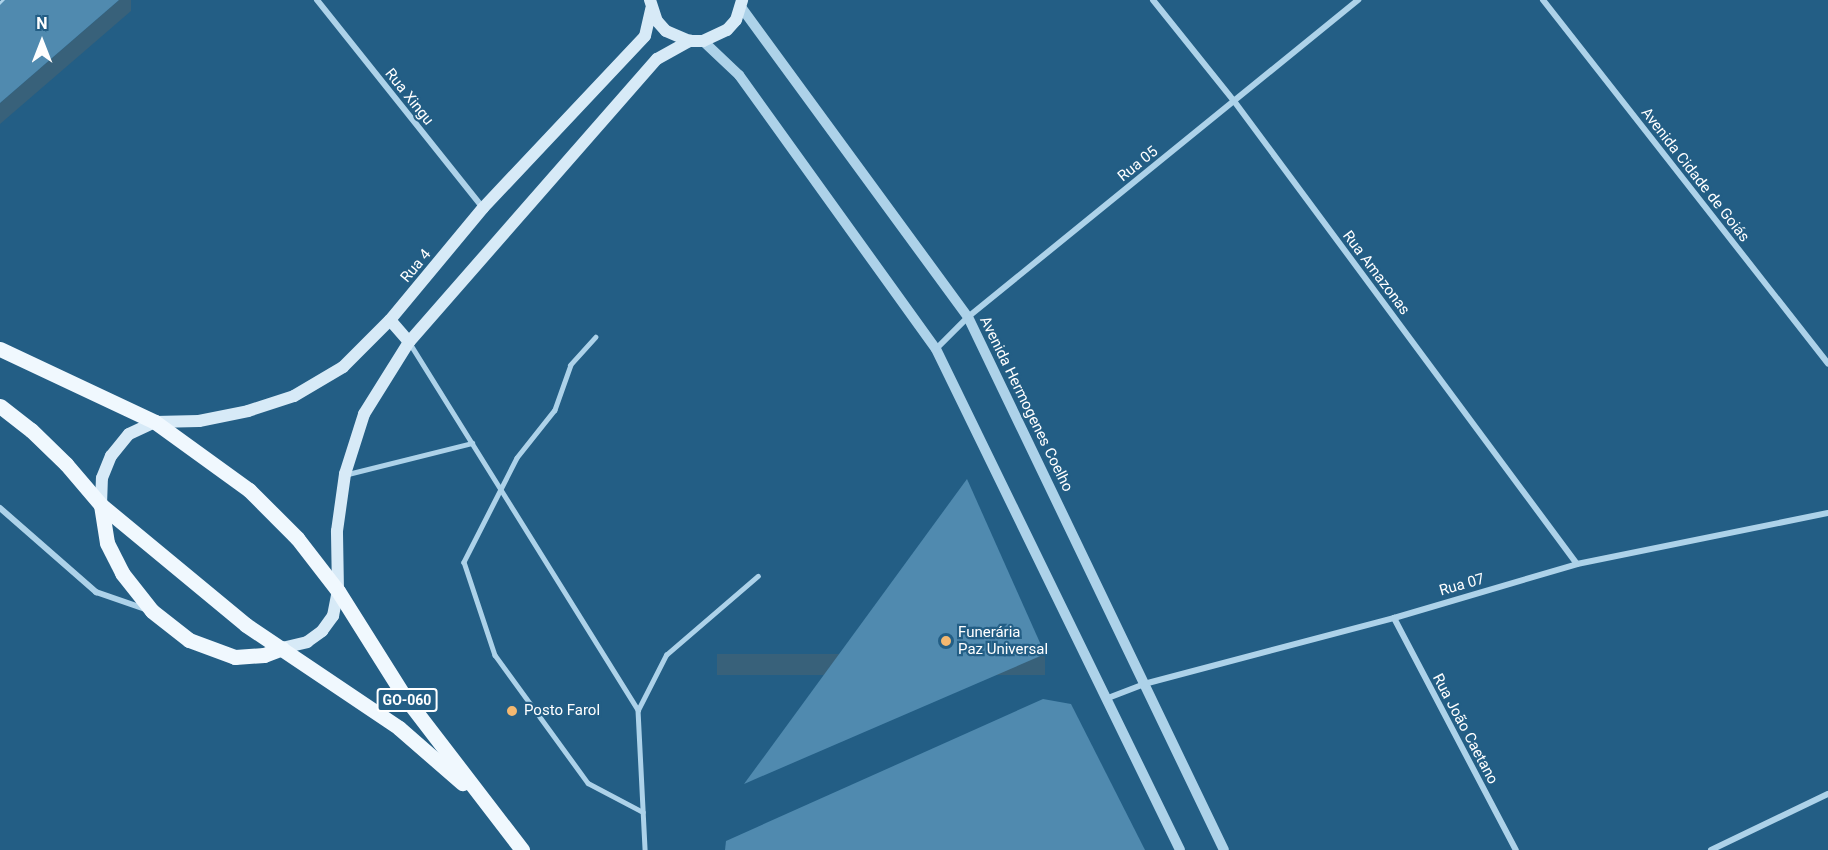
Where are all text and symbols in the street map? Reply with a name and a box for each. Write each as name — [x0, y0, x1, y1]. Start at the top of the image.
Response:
north arrow — [12, 12, 72, 72]
text: N — [36, 14, 48, 33]
street label: Rua Xingu — [381, 65, 437, 129]
street label: Avenida Cidade de Goiás — [1637, 104, 1753, 246]
street label: Rua 05 — [1114, 142, 1162, 186]
street label: Rua Amazonas — [1339, 227, 1413, 319]
street label: Rua 4 — [397, 246, 435, 286]
street label: Avenida Hermogenes Coelho — [976, 313, 1076, 495]
street label: Rua 07 — [1437, 570, 1487, 600]
place label: Funerária Paz Universal — [958, 623, 1048, 658]
marker: Funerária Paz Universal — [939, 634, 953, 648]
street label: Rua João Caetano — [1428, 671, 1502, 787]
road number: GO-060 — [376, 689, 438, 711]
place label: Posto Farol — [524, 702, 600, 720]
marker: Posto Farol — [505, 704, 519, 718]

